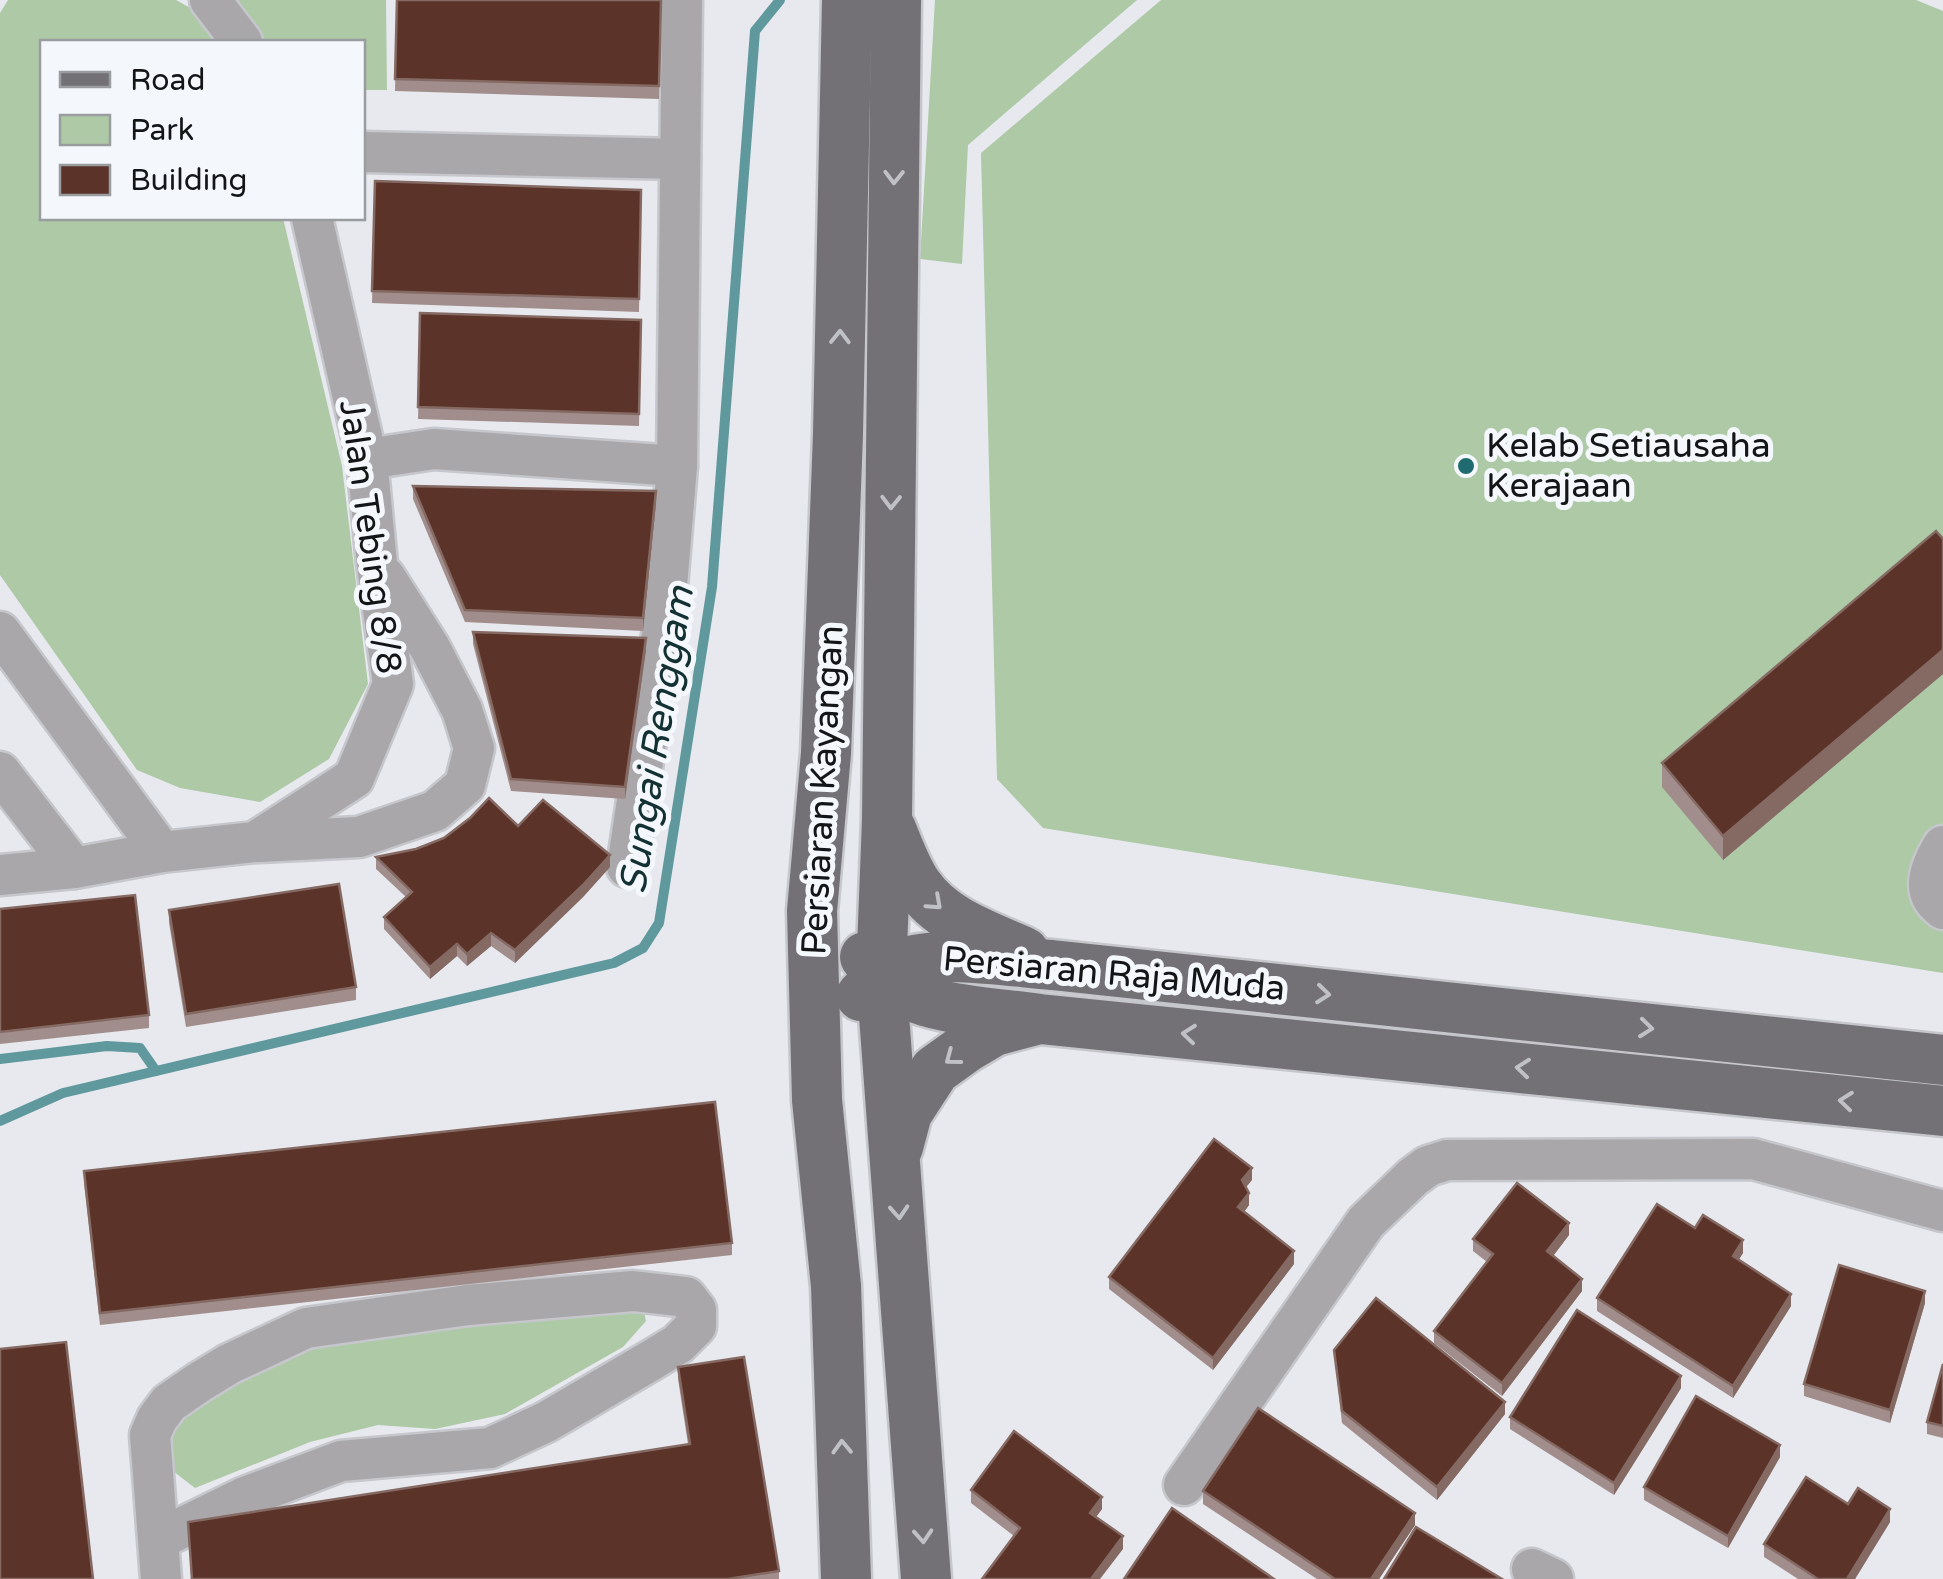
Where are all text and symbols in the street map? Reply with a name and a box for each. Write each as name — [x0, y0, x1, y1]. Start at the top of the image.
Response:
legend — [40, 40, 365, 220]
text: Road — [130, 62, 205, 99]
text: Park — [130, 112, 194, 149]
text: Building — [130, 162, 247, 199]
one-way arrow — [884, 170, 905, 186]
one-way arrow — [829, 328, 851, 344]
street label: Jalan Tebing 8/8 — [330, 398, 410, 676]
place label: Kelab Setiausaha Kerajaan — [1486, 425, 1771, 507]
marker: Kelab Setiausaha Kerajaan — [1455, 455, 1477, 477]
one-way arrow — [880, 495, 901, 511]
water label: Sungai Renggam — [610, 582, 704, 897]
street label: Persiaran Kayangan — [793, 624, 853, 956]
one-way arrow — [923, 891, 941, 909]
street label: Persiaran Raja Muda — [941, 938, 1287, 1010]
one-way arrow — [1315, 982, 1331, 1004]
one-way arrow — [1638, 1017, 1654, 1038]
one-way arrow — [1181, 1024, 1197, 1045]
one-way arrow — [945, 1046, 963, 1063]
one-way arrow — [1514, 1057, 1530, 1079]
one-way arrow — [1838, 1091, 1854, 1112]
one-way arrow — [888, 1205, 909, 1221]
one-way arrow — [831, 1438, 852, 1454]
one-way arrow — [912, 1529, 933, 1545]

